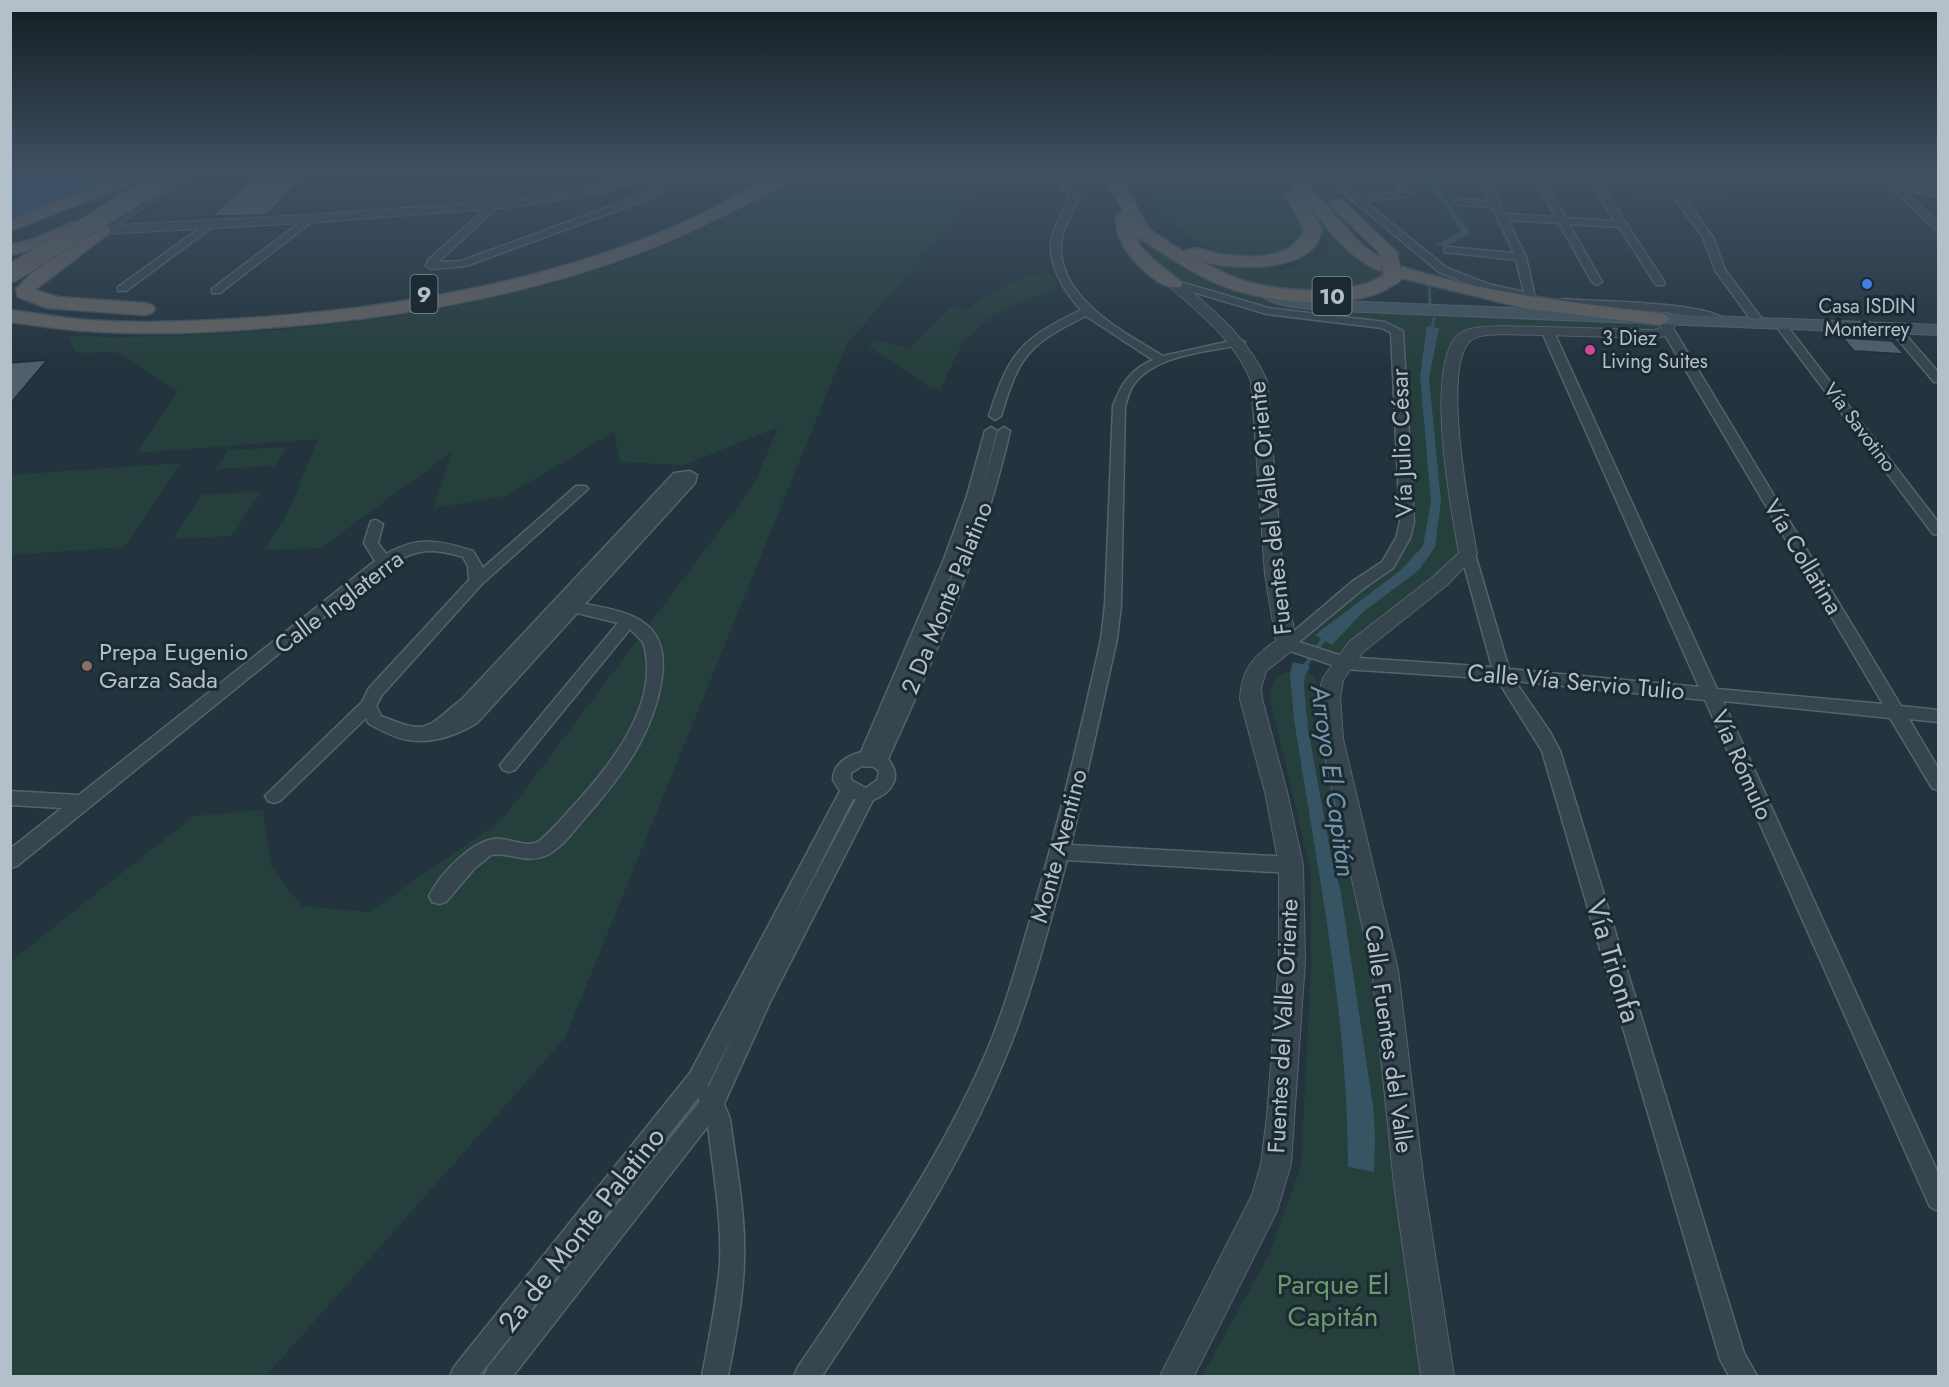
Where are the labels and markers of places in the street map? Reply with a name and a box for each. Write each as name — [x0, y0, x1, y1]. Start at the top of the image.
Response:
marker: Casa ISDIN Monterrey — [1860, 277, 1874, 291]
place label: Casa ISDIN Monterrey — [1819, 292, 1915, 344]
place label: 3 Diez Living Suites — [1602, 324, 1708, 376]
marker: 3 Diez Living Suites — [1583, 343, 1597, 357]
place label: Prepa Eugenio Garza Sada — [99, 634, 248, 697]
marker: Prepa Eugenio Garza Sada — [80, 659, 94, 673]

